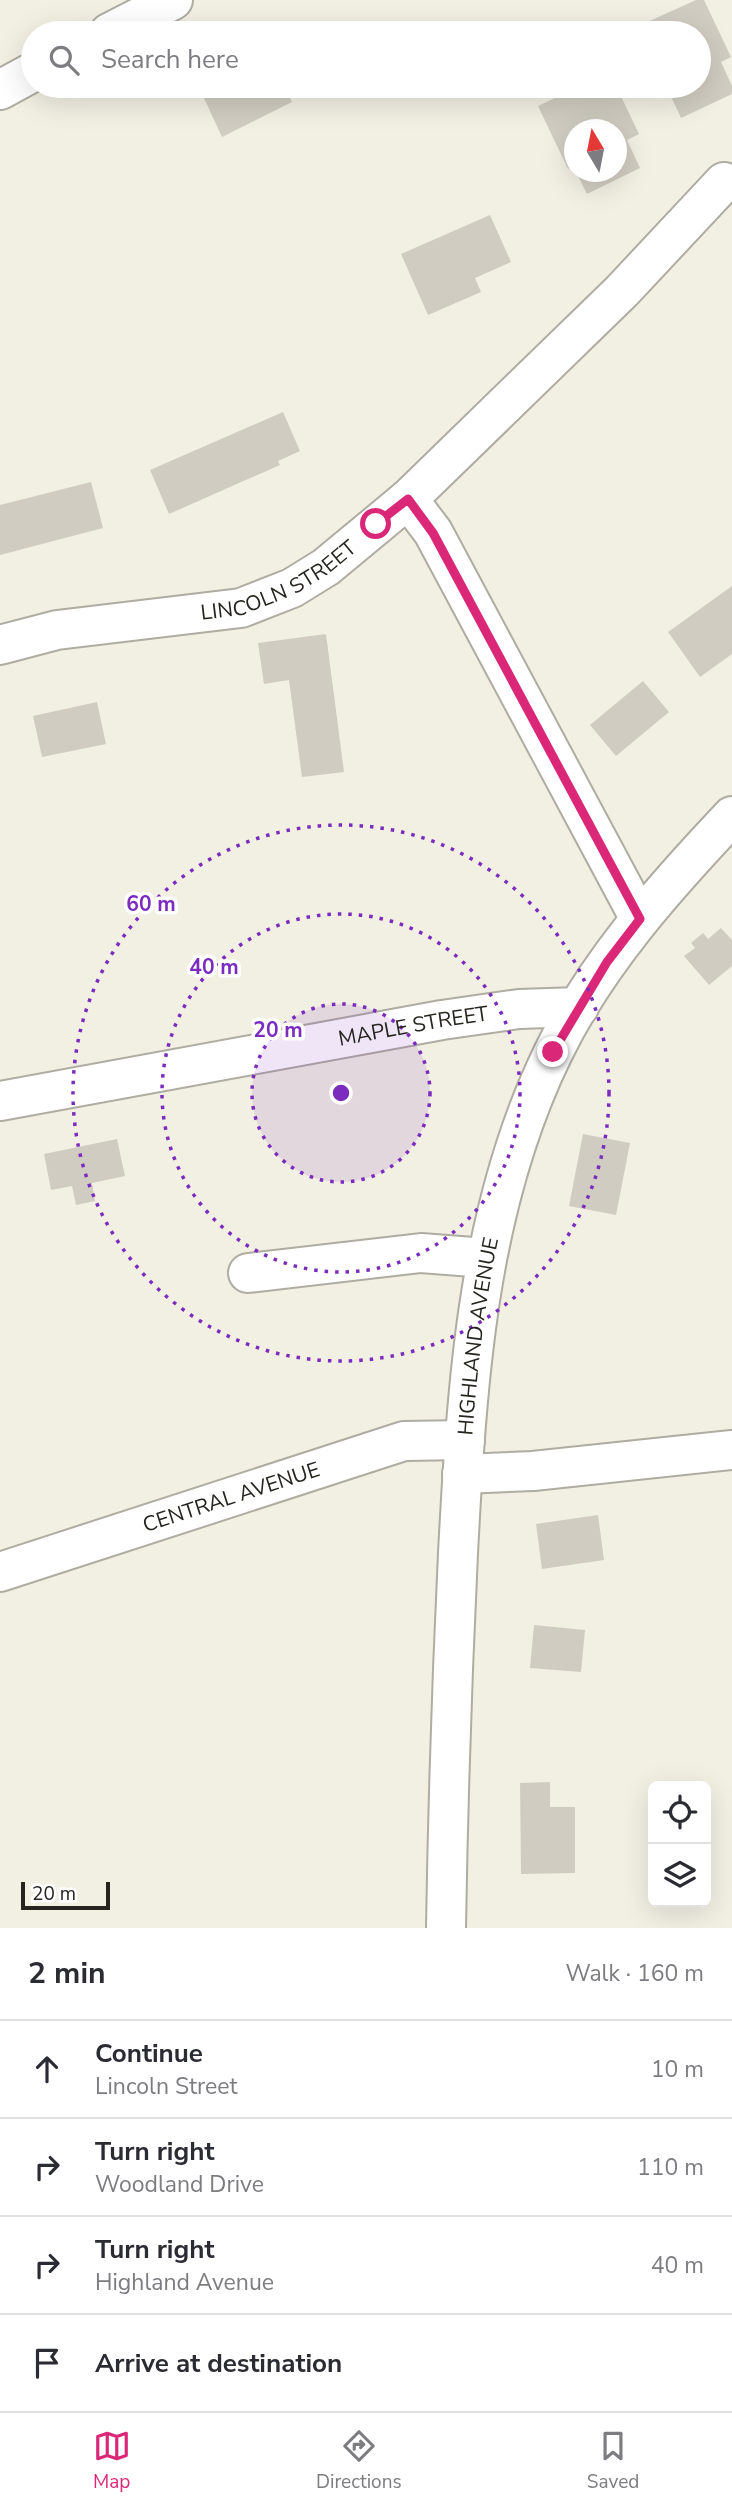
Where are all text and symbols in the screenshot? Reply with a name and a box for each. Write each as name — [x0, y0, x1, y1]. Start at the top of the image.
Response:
search box — [21, 21, 711, 98]
icon: search — [45, 41, 83, 79]
text: Search here — [101, 42, 239, 77]
north arrow — [564, 119, 627, 182]
route start — [360, 508, 391, 539]
street label: LINCOLN STREET — [199, 533, 362, 627]
text: 60 m — [126, 890, 176, 918]
text: 40 m — [189, 953, 239, 981]
street label: MAPLE STREET — [336, 1000, 490, 1053]
text: 20 m — [253, 1016, 303, 1044]
route end — [537, 1036, 568, 1067]
centre of rings — [329, 1081, 353, 1105]
street label: HIGHLAND AVENUE — [451, 1235, 505, 1436]
street label: CENTRAL AVENUE — [139, 1455, 323, 1539]
map controls — [648, 1781, 711, 1907]
button: locate — [648, 1781, 711, 1844]
button: layers — [648, 1844, 711, 1907]
scale bar — [21, 1879, 110, 1911]
text: 20 m — [32, 1881, 76, 1907]
text: 2 min — [28, 1953, 106, 1994]
text: Walk · 160 m — [565, 1958, 704, 1989]
text: Continue — [95, 2036, 203, 2071]
icon: ahead — [28, 2050, 66, 2088]
text: 10 m — [651, 2054, 704, 2085]
text: Lincoln Street — [95, 2071, 238, 2102]
text: Turn right — [95, 2134, 214, 2169]
icon: right — [28, 2148, 66, 2186]
text: 110 m — [637, 2152, 704, 2183]
text: Woodland Drive — [95, 2169, 264, 2200]
text: Turn right — [95, 2232, 214, 2267]
icon: right — [28, 2246, 66, 2284]
text: 40 m — [651, 2250, 704, 2281]
text: Highland Avenue — [95, 2267, 274, 2298]
icon: arrive — [28, 2344, 66, 2382]
text: Arrive at destination — [95, 2346, 342, 2381]
tab: Map — [93, 2427, 131, 2495]
tab: Directions — [316, 2427, 402, 2495]
tab: Saved — [587, 2427, 639, 2495]

